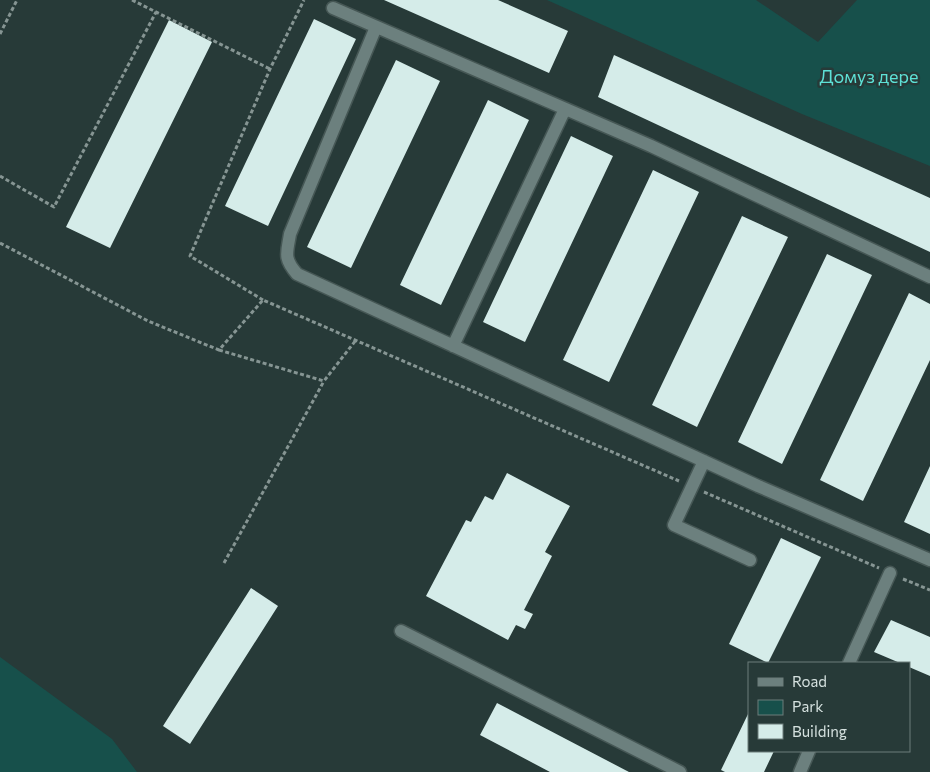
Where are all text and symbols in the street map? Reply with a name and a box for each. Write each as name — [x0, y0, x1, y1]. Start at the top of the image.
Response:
park label: Домуз дере — [819, 65, 919, 87]
legend — [748, 662, 910, 752]
text: Road — [792, 672, 827, 690]
text: Park — [792, 697, 823, 715]
text: Building — [792, 722, 847, 740]

